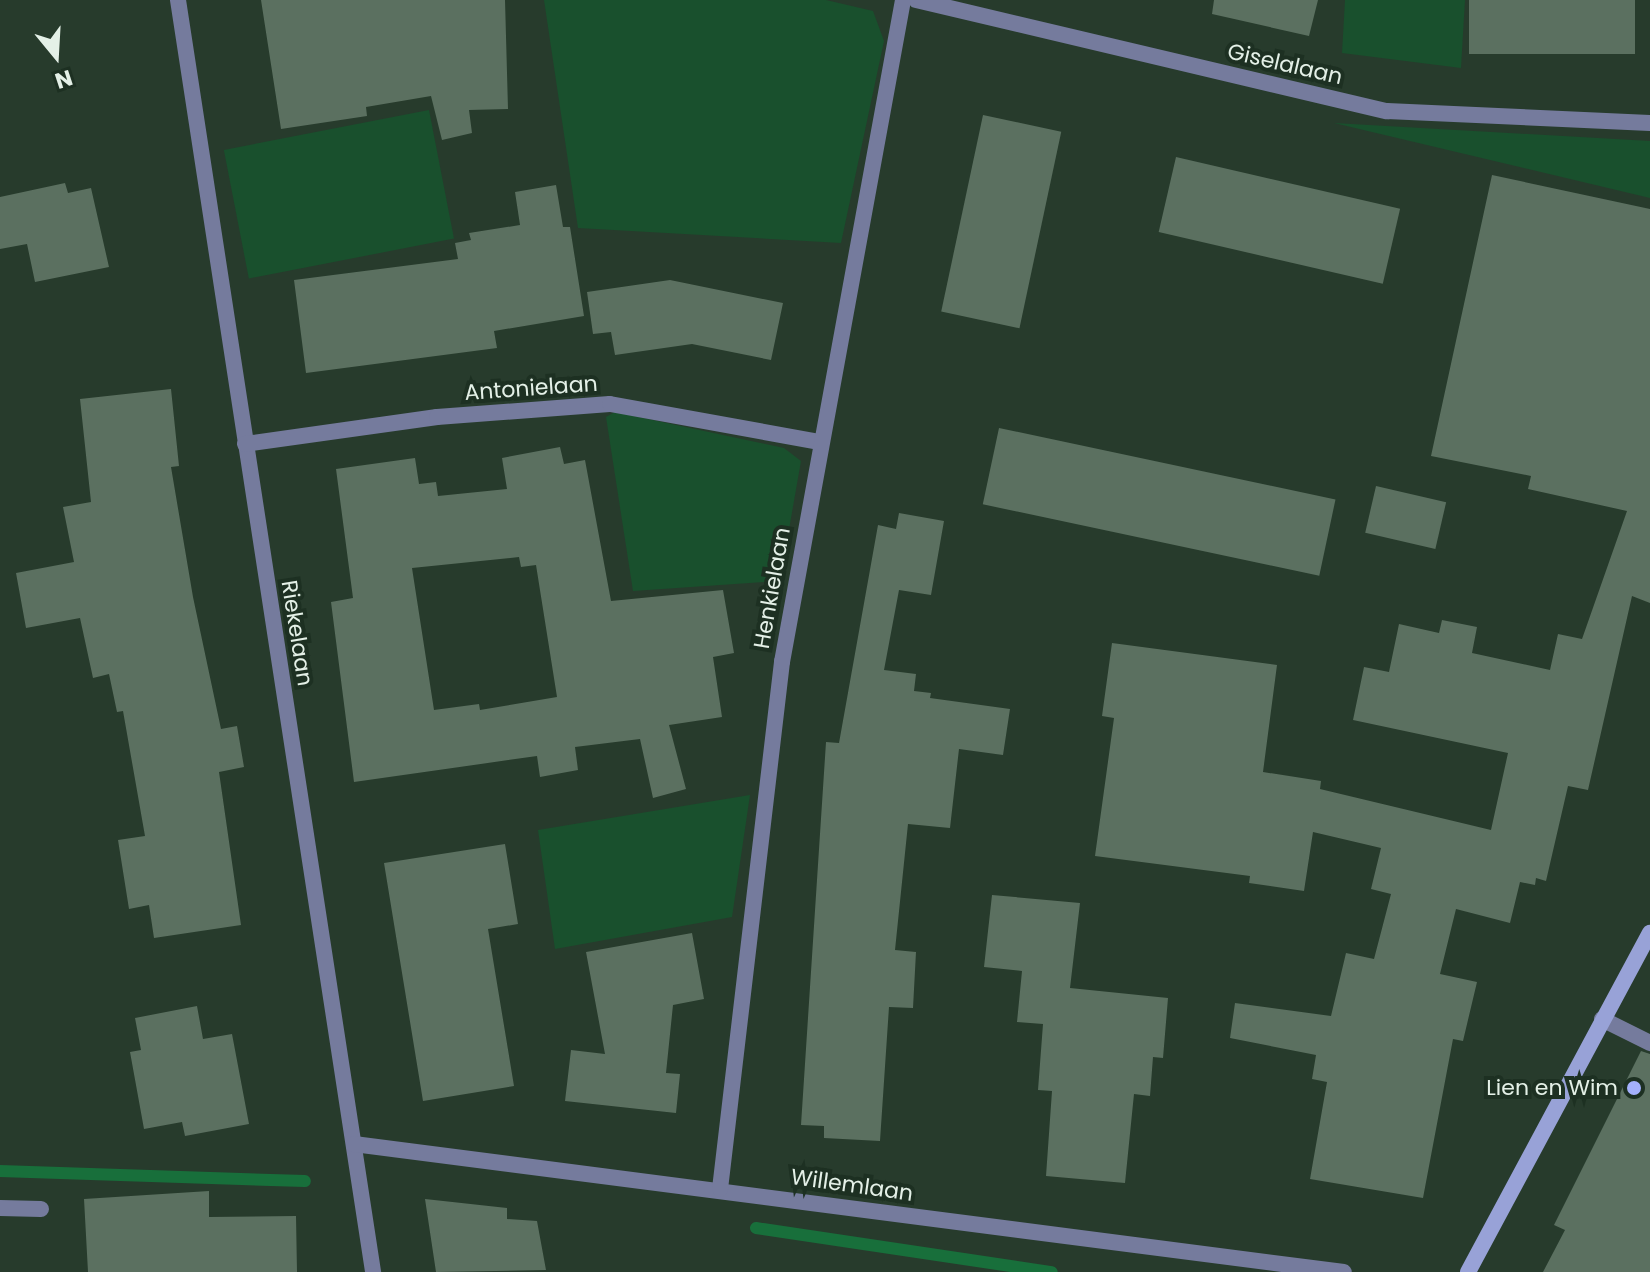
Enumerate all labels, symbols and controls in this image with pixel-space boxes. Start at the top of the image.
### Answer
north arrow [16,16,96,96]
street label: Giselalaan [1225,38,1345,90]
text: N [51,62,76,97]
street label: Antonielaan [464,370,598,406]
street label: Henkielaan [748,525,796,651]
street label: Riekelaan [276,578,318,688]
place label: Lien en Wim [1486,1075,1618,1101]
marker: Lien en Wim [1625,1079,1643,1097]
street label: Willemlaan [789,1163,915,1207]

